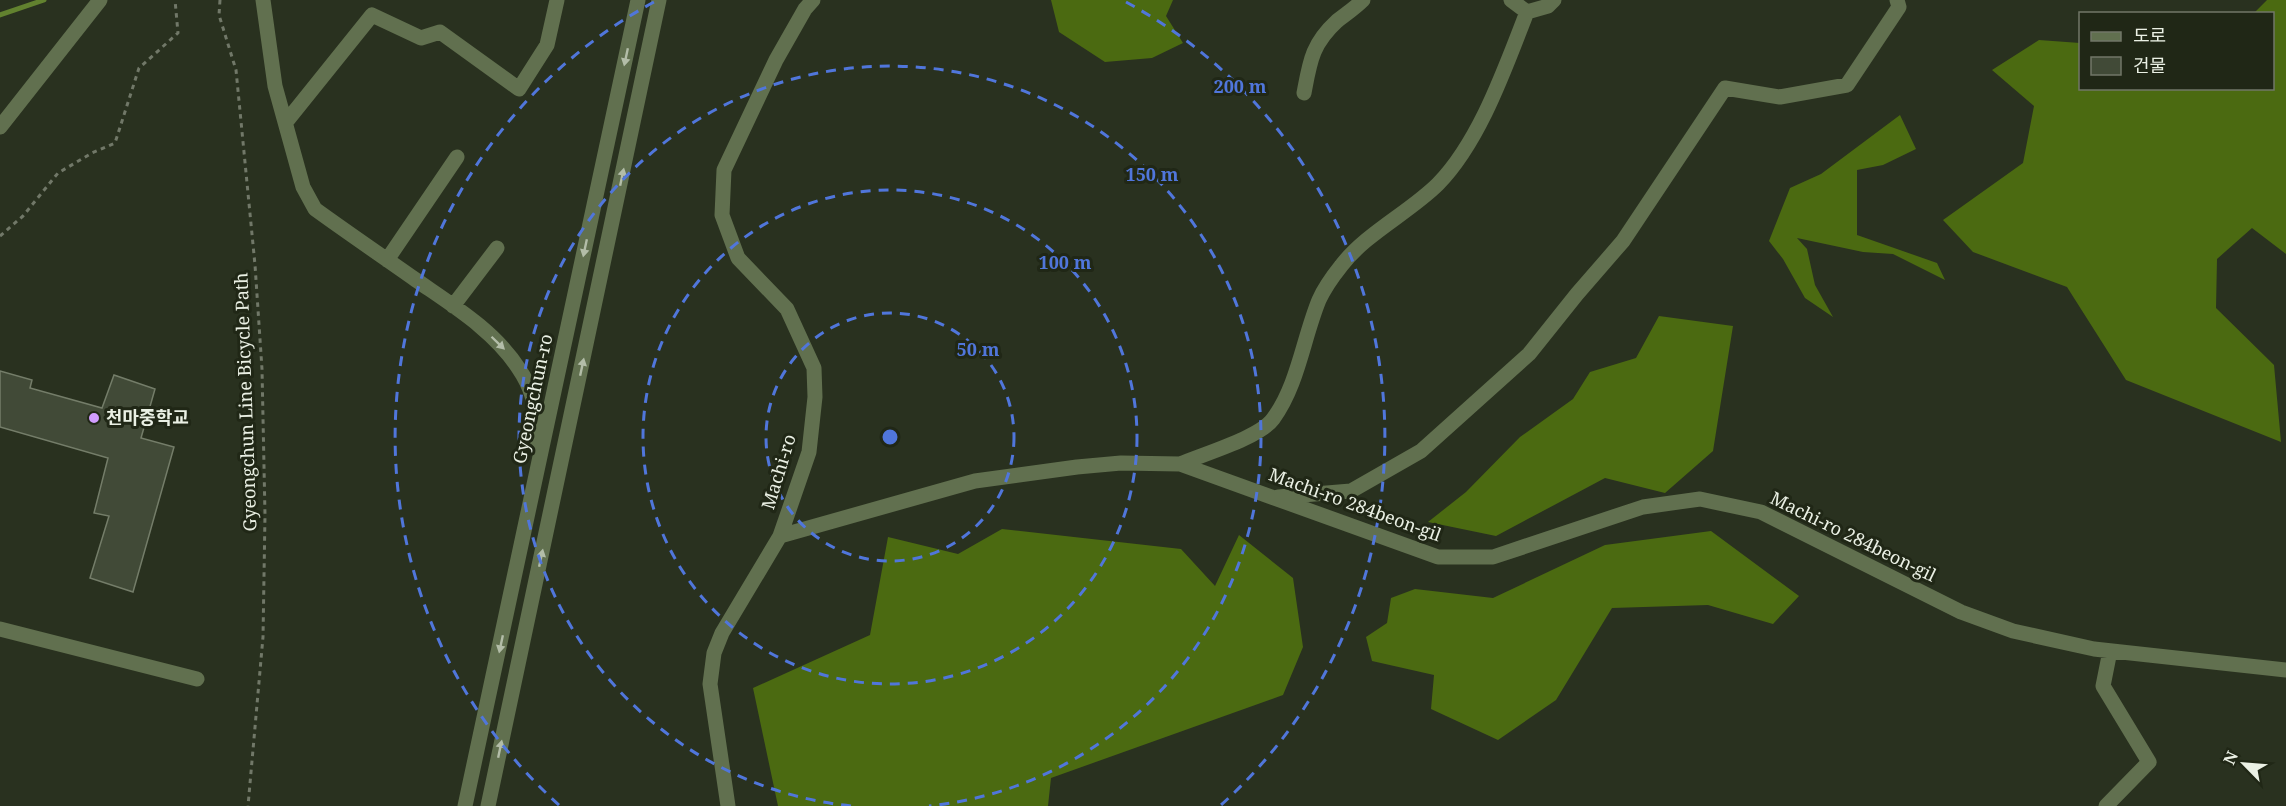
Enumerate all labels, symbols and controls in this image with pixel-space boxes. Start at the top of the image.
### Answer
legend [2079,12,2274,90]
text: 도로 [2133,23,2166,47]
one-way arrow [621,48,630,67]
text: 건물 [2133,53,2166,77]
text: 200 m [1214,74,1267,98]
text: 150 m [1126,162,1179,186]
one-way arrow [618,167,627,186]
one-way arrow [580,239,589,258]
text: 100 m [1039,250,1092,274]
street label: Gyeongchun Line Bicycle Path [228,272,262,532]
street label: Gyeongchun-ro [507,332,557,466]
one-way arrow [490,336,504,350]
text: 50 m [957,337,1000,361]
one-way arrow [577,358,587,377]
place label: 천마중학교 [106,405,189,429]
marker: 천마중학교 [87,411,101,425]
centre of rings [880,427,900,447]
street label: Machi-ro [755,431,801,512]
street label: Machi-ro 284beon-gil [1266,462,1445,547]
street label: Machi-ro 284beon-gil [1767,485,1941,587]
one-way arrow [537,548,546,567]
one-way arrow [495,635,505,653]
north arrow [2214,734,2274,794]
one-way arrow [496,739,505,758]
text: N [2218,747,2243,768]

